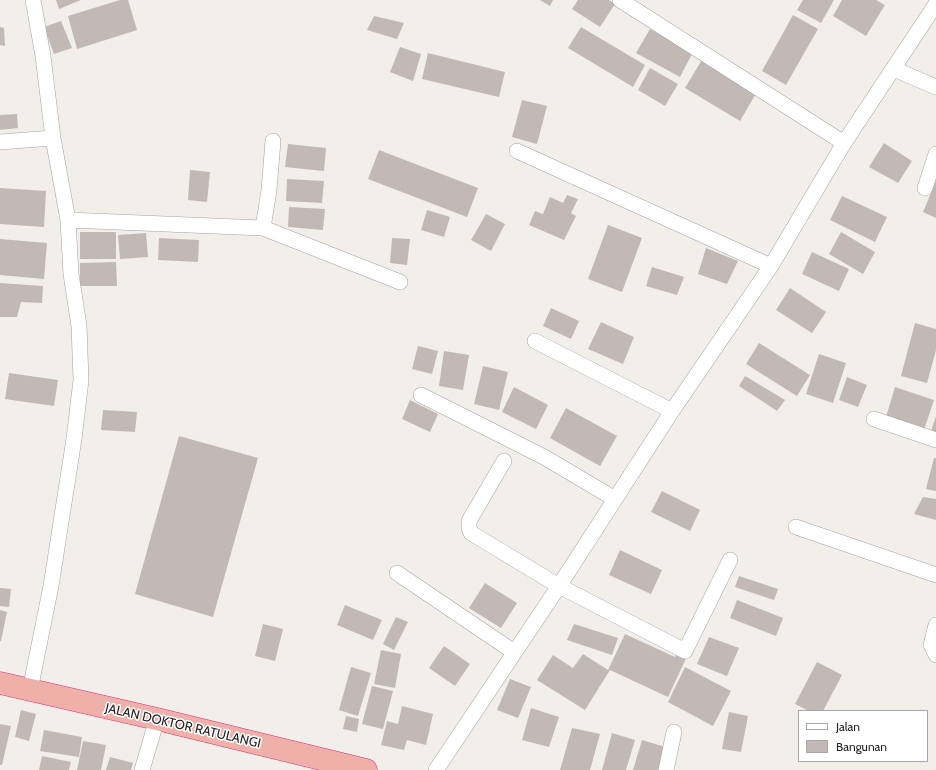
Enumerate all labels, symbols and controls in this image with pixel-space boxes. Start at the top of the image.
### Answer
street label: JALAN DOKTOR RATULANGI [104,700,262,752]
legend [798,710,928,762]
text: Jalan [836,719,860,734]
text: Bangunan [836,739,887,754]

